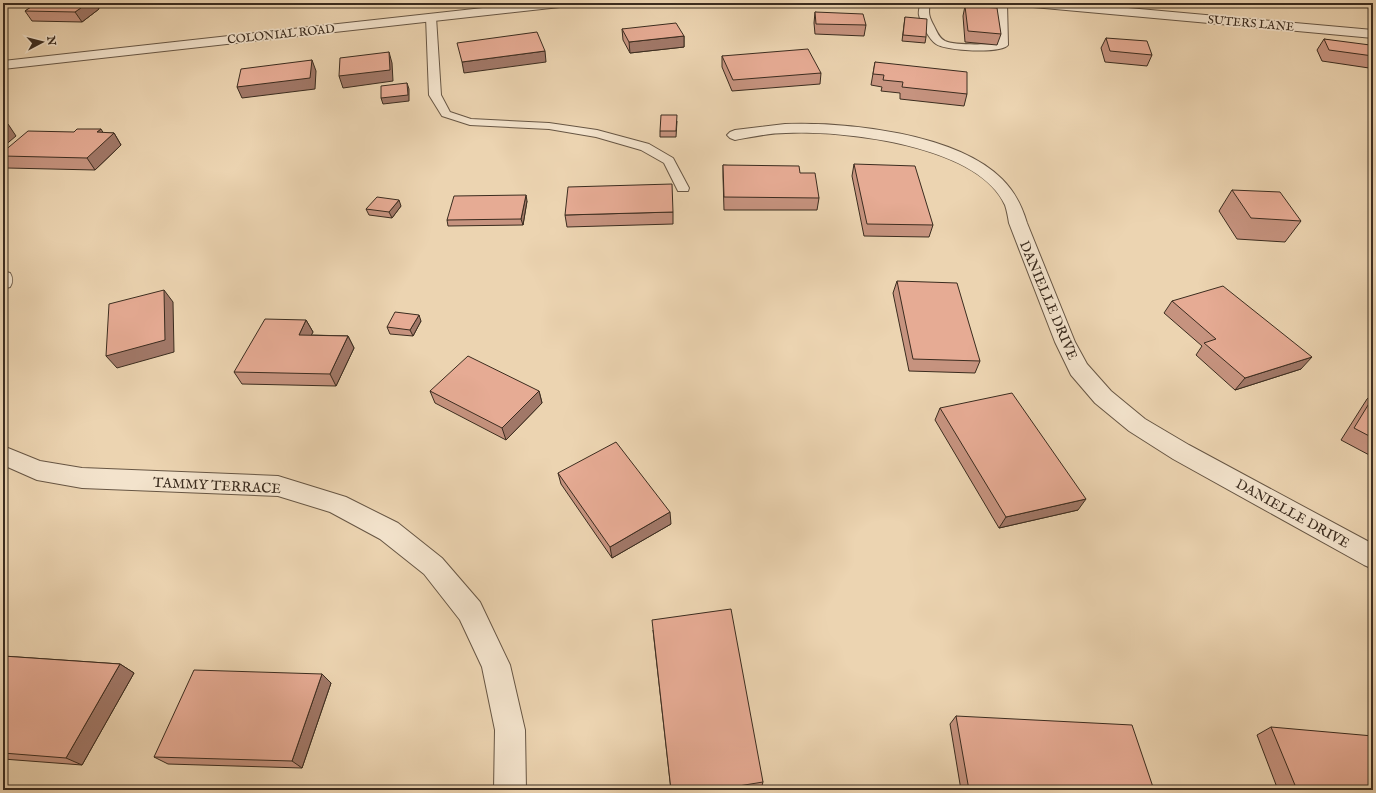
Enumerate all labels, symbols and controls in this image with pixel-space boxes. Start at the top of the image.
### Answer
street label: SUTERS LANE [1207,12,1295,35]
street label: COLONIAL ROAD [227,21,336,48]
north arrow [22,22,62,62]
text: N [43,34,59,47]
street label: DANIELLE DRIVE [1015,238,1081,363]
street label: TAMMY TERRACE [152,474,282,498]
street label: DANIELLE DRIVE [1232,475,1353,553]

